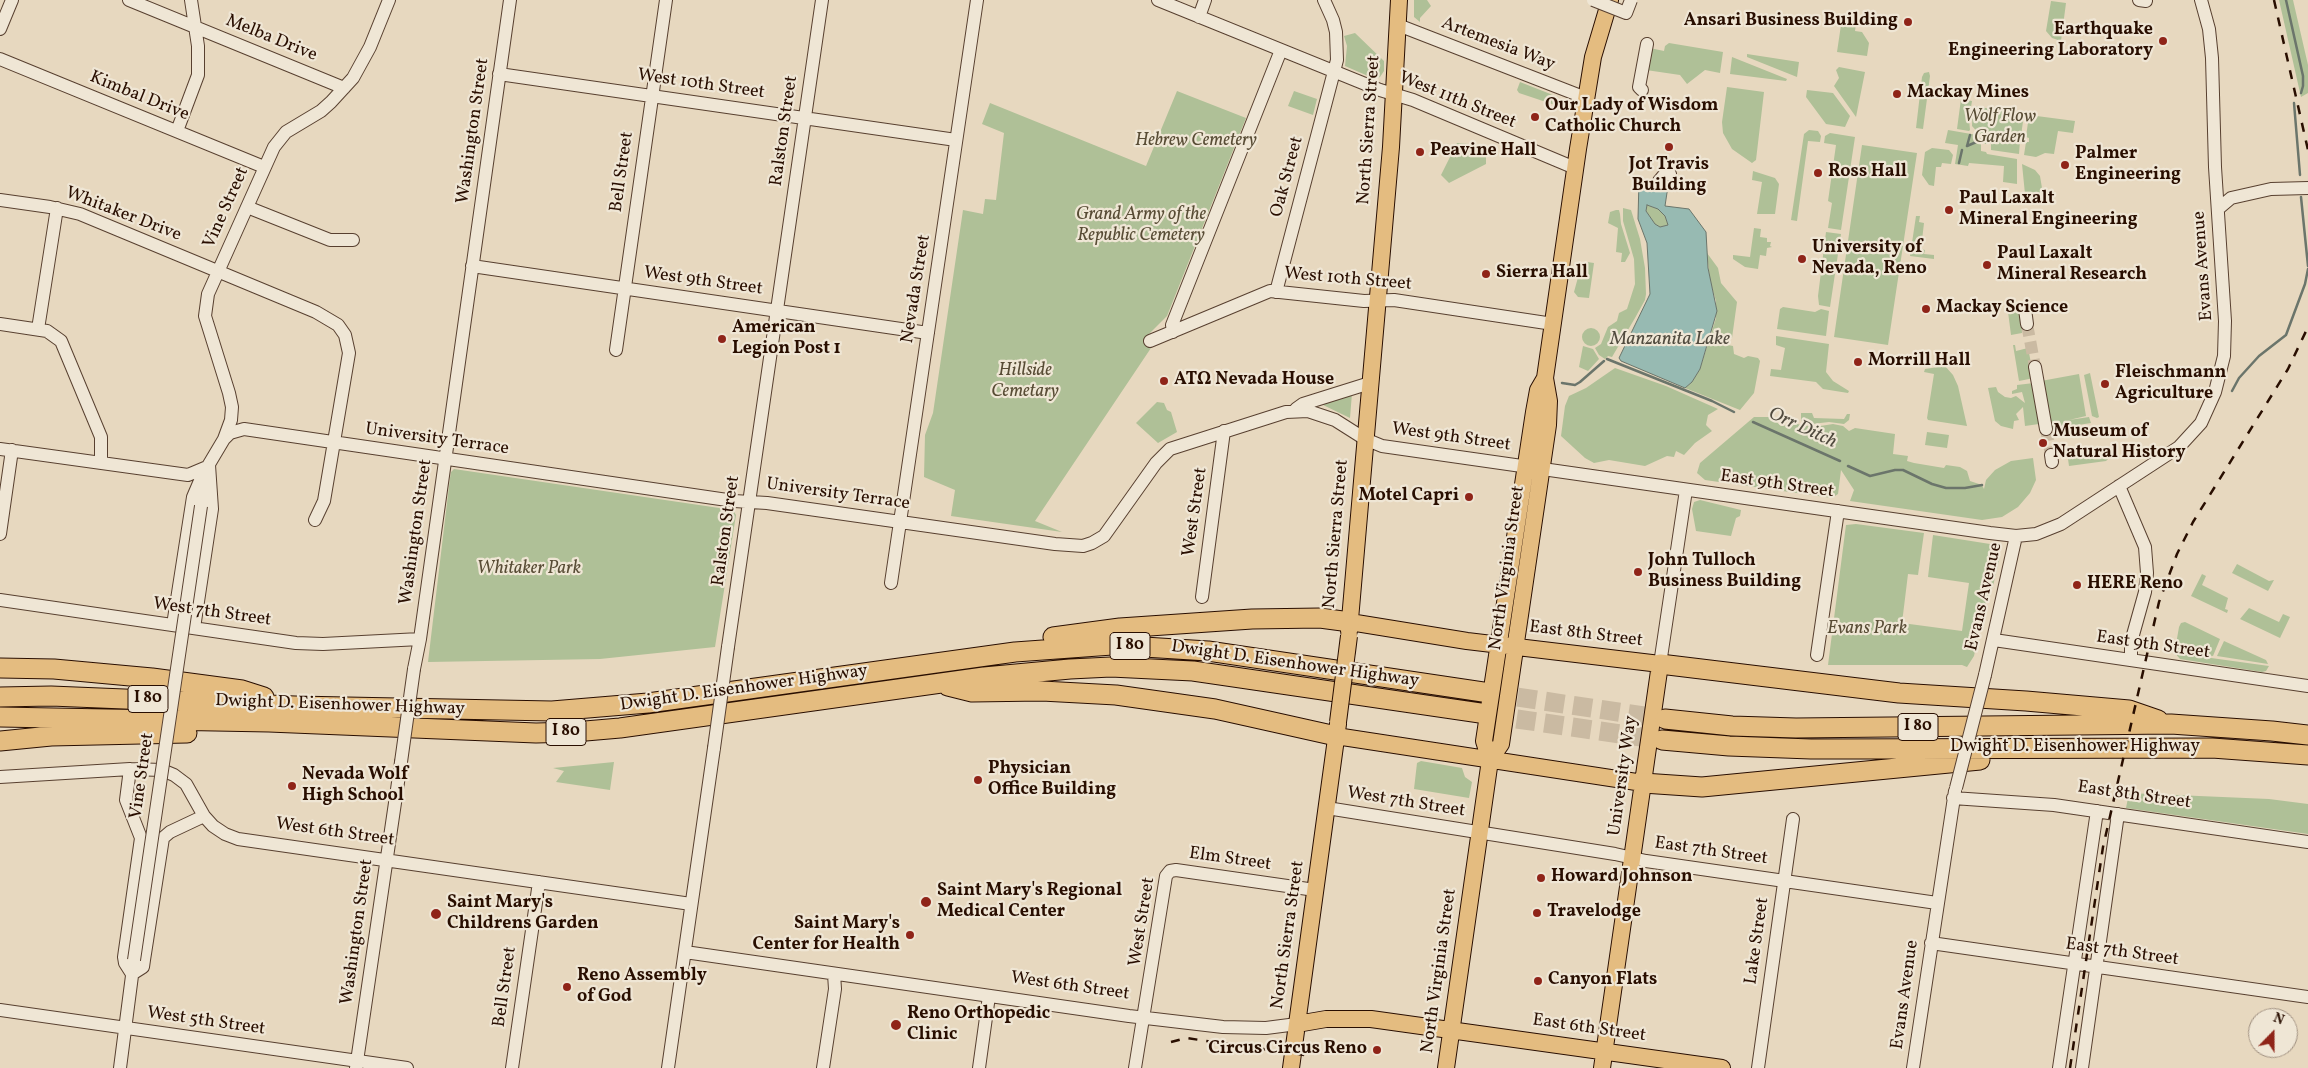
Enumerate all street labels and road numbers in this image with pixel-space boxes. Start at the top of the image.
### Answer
street label: Melba Drive [222,11,320,67]
street label: Artemesia Way [1438,13,1558,77]
street label: North Sierra Street [1354,55,1386,205]
street label: Washington Street [453,57,495,205]
street label: West 10th Street [636,65,766,105]
street label: Kimbal Drive [86,67,192,127]
street label: West 11th Street [1395,68,1519,134]
street label: Ralston Street [767,74,803,188]
street label: Bell Street [607,130,639,214]
street label: Oak Street [1267,134,1309,220]
street label: Vine Street [199,164,255,252]
street label: Whitaker Drive [62,183,184,247]
street label: Evans Avenue [2189,210,2219,322]
street label: Nevada Street [898,233,936,345]
street label: West 9th Street [642,263,764,301]
street label: West 10th Street [1283,264,1413,296]
street label: University Terrace [364,419,510,461]
street label: West 9th Street [1390,419,1512,457]
street label: Washington Street [396,458,438,606]
street label: North Sierra Street [1320,458,1354,610]
street label: West Street [1179,466,1213,558]
street label: East 9th Street [1719,466,1835,504]
street label: Ralston Street [709,474,745,588]
street label: University Terrace [765,474,911,516]
street label: North Virginia Street [1486,484,1530,652]
street label: Evans Avenue [1962,541,2008,653]
street label: West 7th Street [151,594,273,632]
street label: East 8th Street [1528,617,1644,653]
street label: East 9th Street [2095,627,2211,665]
road number: I 80 [1110,632,1150,659]
street label: Dwight D. Eisenhower Highway [1170,637,1420,693]
street label: Dwight D. Eisenhower Highway [619,661,869,717]
road number: I 80 [128,686,168,712]
street label: Dwight D. Eisenhower Highway [215,691,465,721]
street label: University Way [1605,714,1643,838]
road number: I 80 [1898,714,1938,740]
road number: I 80 [546,719,586,746]
street label: Vine Street [126,731,160,821]
street label: Dwight D. Eisenhower Highway [1950,737,2200,759]
street label: East 8th Street [2076,777,2192,815]
street label: West 7th Street [1345,783,1467,823]
street label: West 6th Street [274,814,396,852]
street label: East 7th Street [1653,833,1769,871]
street label: Elm Street [1187,844,1273,876]
street label: Washington Street [337,858,379,1006]
street label: North Sierra Street [1268,859,1310,1011]
street label: West Street [1125,876,1161,968]
street label: North Virginia Street [1418,887,1462,1055]
street label: Lake Street [1741,896,1775,986]
street label: East 7th Street [2064,934,2180,972]
street label: Evans Avenue [1888,939,1924,1051]
street label: Bell Street [490,945,522,1029]
street label: West 6th Street [1009,968,1131,1006]
street label: West 5th Street [145,1003,267,1041]
street label: East 6th Street [1531,1010,1647,1048]

